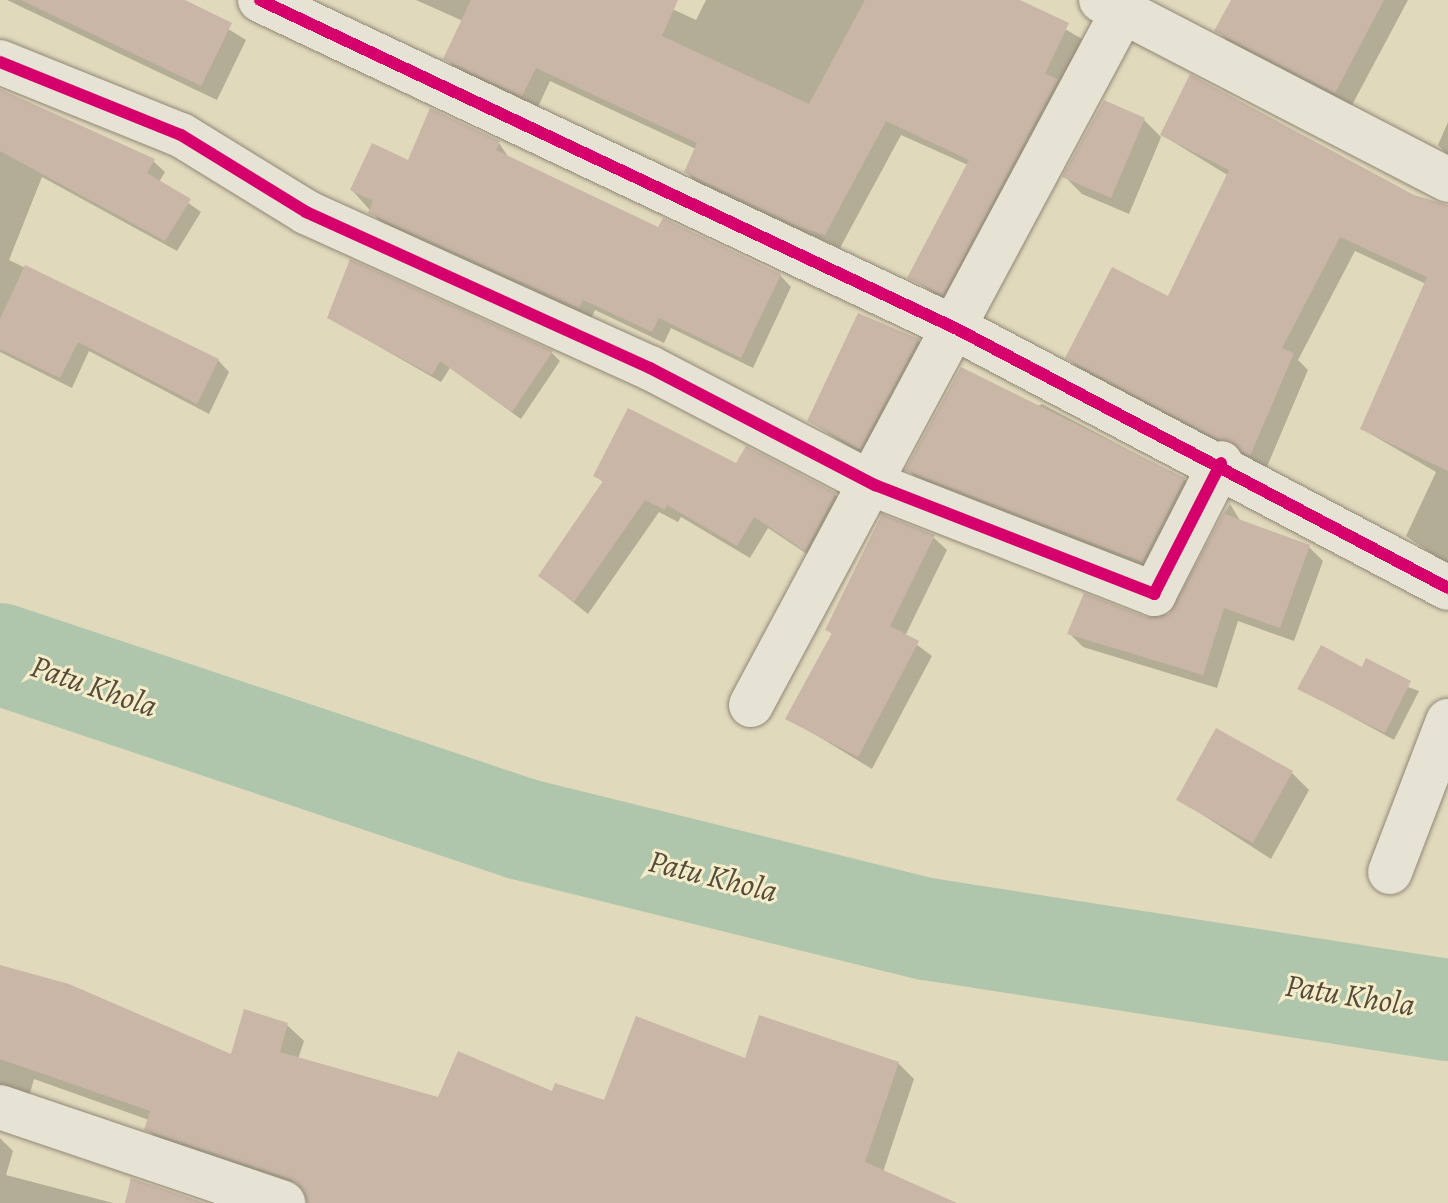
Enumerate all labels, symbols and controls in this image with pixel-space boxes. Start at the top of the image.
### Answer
water label: Patu Khola [26,647,162,725]
water label: Patu Khola [645,842,781,910]
water label: Patu Khola [1282,966,1418,1024]

